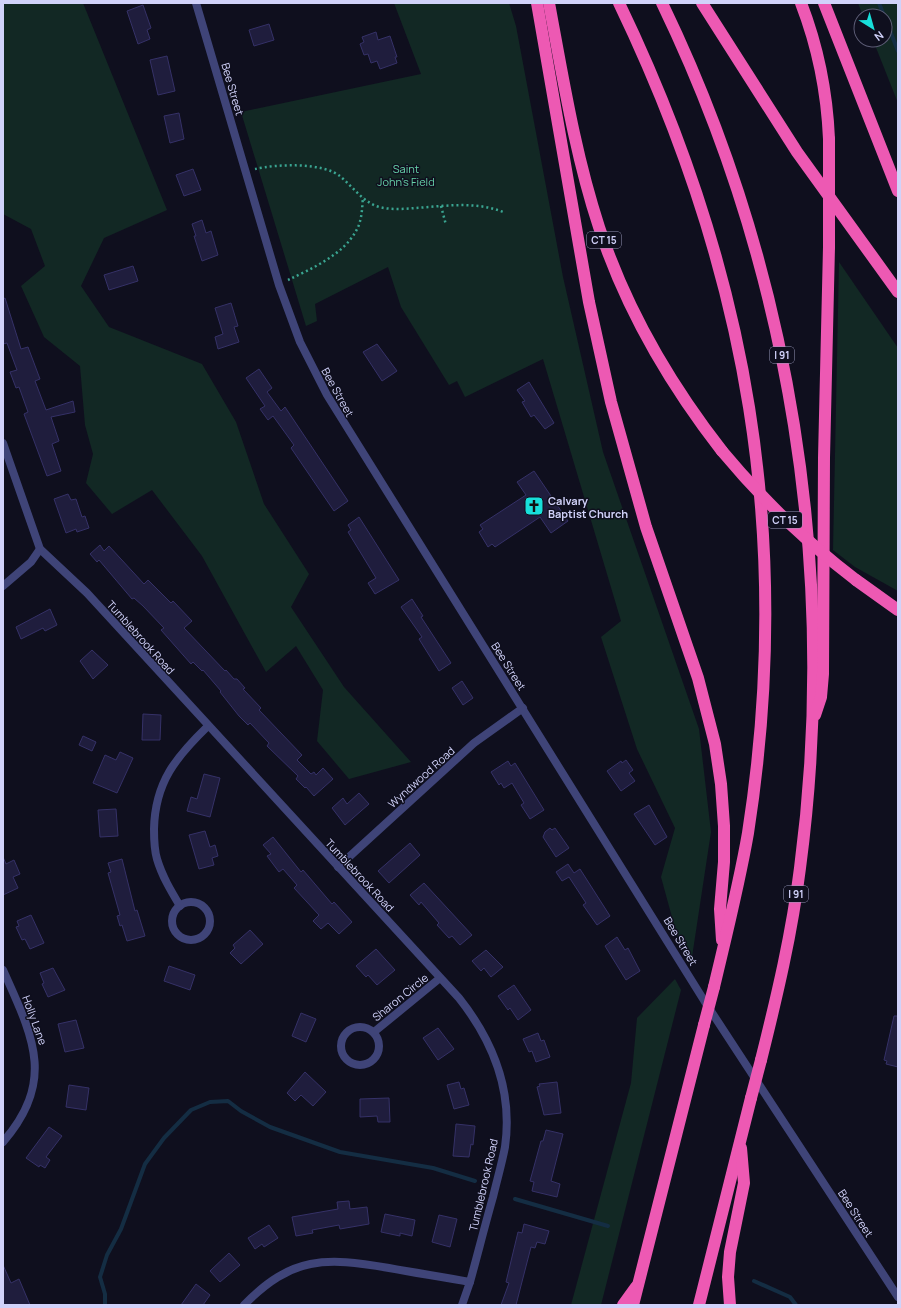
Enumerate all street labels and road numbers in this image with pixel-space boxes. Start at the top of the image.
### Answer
street label: Bee Street [218,61,248,117]
road number: CT 15 [587,232,621,248]
road number: I 91 [770,347,794,363]
street label: Bee Street [318,365,358,419]
road number: CT 15 [768,512,802,528]
street label: Tumblebrook Road [104,597,178,677]
street label: Bee Street [488,639,530,693]
street label: Wyndwood Road [384,743,458,811]
street label: Tumblebrook Road [322,835,398,915]
road number: I 91 [784,886,808,902]
street label: Bee Street [661,914,701,968]
street label: Sharon Circle [369,970,431,1024]
street label: Holly Lane [19,993,51,1047]
street label: Tumblebrook Road [465,1137,501,1233]
street label: Bee Street [835,1186,877,1240]

